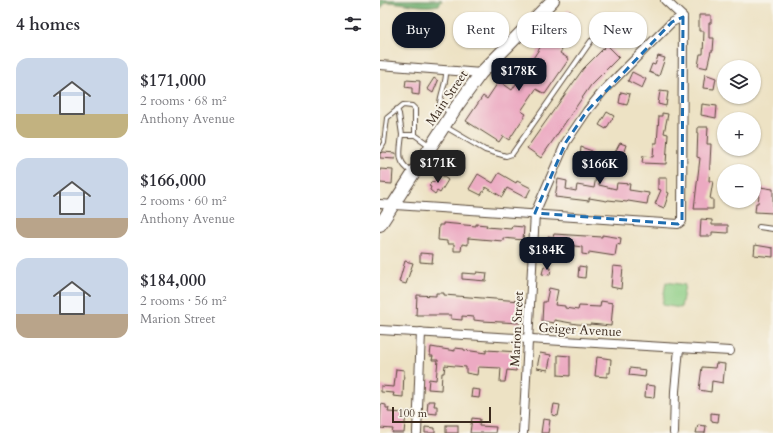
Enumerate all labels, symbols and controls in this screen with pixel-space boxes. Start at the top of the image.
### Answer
chip: Buy [392,12,445,48]
chip: Rent [453,12,509,48]
chip: Filters [517,12,581,48]
chip: New [589,12,647,48]
text: 4 homes [16,13,80,36]
icon: filters [342,13,364,35]
pin: $178K [491,58,547,92]
map controls [717,60,761,208]
button: layers [717,60,761,104]
text: $178K [500,62,538,80]
street label: Main Street [422,67,472,129]
text: $171,000 [140,69,206,92]
icon: home [48,74,96,122]
text: 2 rooms · 68 m² [140,92,227,110]
text: Anthony Avenue [140,110,235,128]
button: + [717,112,761,156]
pin: $171K [410,150,466,184]
pin: $166K [572,151,628,185]
text: $171K [419,154,457,172]
text: $166K [581,155,619,173]
button: − [717,164,761,208]
text: $166,000 [140,169,206,192]
icon: home [48,174,96,222]
text: 2 rooms · 60 m² [140,192,227,210]
text: Anthony Avenue [140,210,235,228]
pin: $184K [519,237,575,271]
text: $184K [528,241,566,259]
text: $184,000 [140,269,206,292]
icon: home [48,274,96,322]
street label: Marion Street [506,291,528,367]
text: 2 rooms · 56 m² [140,292,227,310]
text: Marion Street [140,310,215,328]
street label: Geiger Avenue [538,319,622,341]
scale bar [392,405,491,424]
text: 100 m [398,406,427,421]

